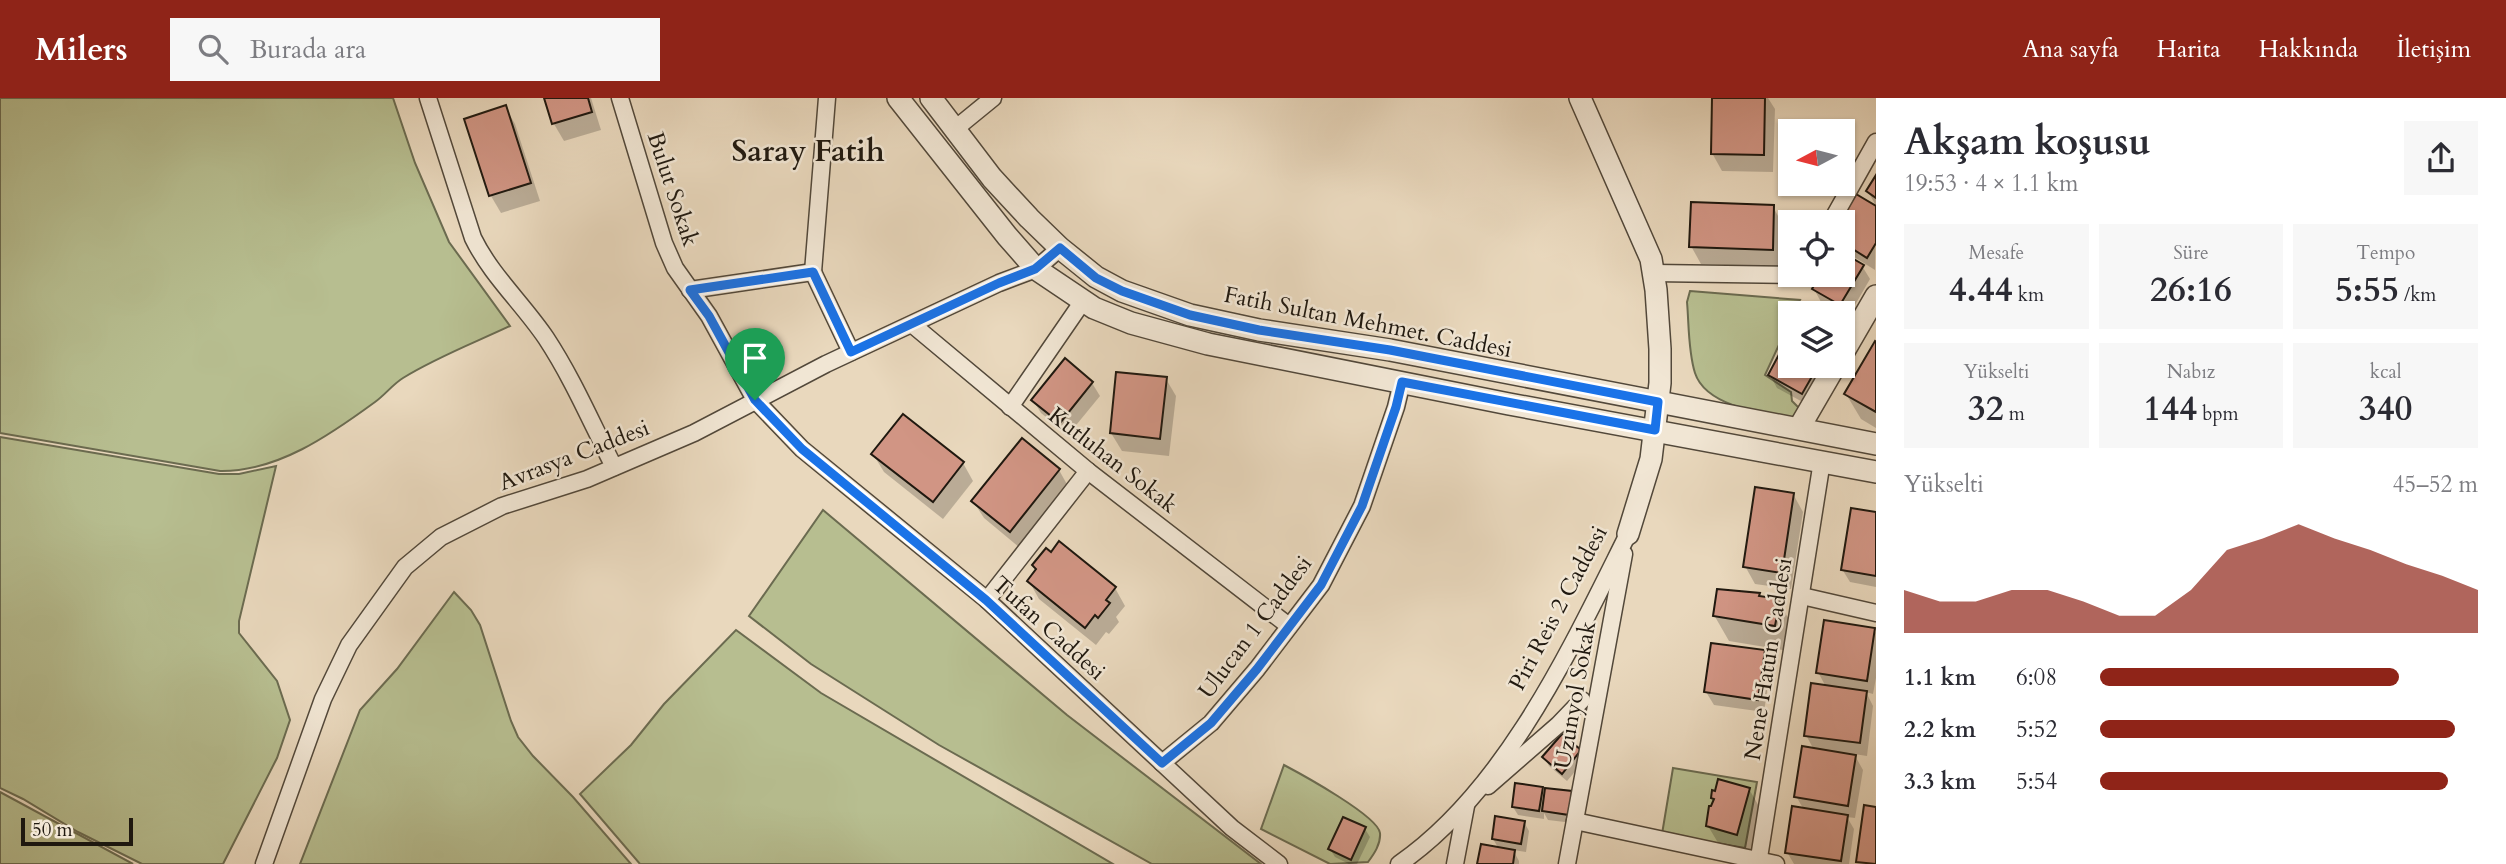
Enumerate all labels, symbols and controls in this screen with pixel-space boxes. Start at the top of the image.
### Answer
search box [170,18,660,81]
text: Milers [35,27,128,72]
icon: search [194,30,232,68]
text: Burada ara [250,32,366,67]
text: Ana sayfa [2023,33,2119,66]
text: Harita [2157,33,2221,66]
text: Hakkında [2259,33,2358,66]
text: İletişim [2396,33,2471,66]
text: Akşam koşusu [1904,116,2151,168]
north arrow [1778,119,1855,196]
map controls [1778,119,1855,378]
button: share [2404,121,2478,195]
street label: Bulut Sokak [640,128,706,251]
district label: Saray Fatih [731,131,885,172]
text: 19:53 · 4 × 1.1 km [1904,168,2078,199]
button: locate [1778,210,1855,287]
text: Mesafe [1969,240,2024,266]
text: Süre [2173,240,2209,266]
text: Tempo [2356,240,2415,266]
text: 4.44 [1949,266,2013,314]
text: 26:16 [2150,266,2232,314]
text: 5:55 [2335,266,2399,314]
street label: Fatih Sultan Mehmet. Caddesi [1221,279,1515,365]
text: km [2013,282,2044,308]
text: /km [2399,282,2436,308]
button: layers [1778,301,1855,378]
pin [725,328,785,400]
icon: arrive [736,339,774,377]
text: Yükselti [1963,359,2029,385]
text: Nabız [2167,359,2215,385]
text: kcal [2370,359,2402,385]
text: 32 [1968,385,2004,433]
text: 144 [2143,385,2197,433]
text: 340 [2359,385,2413,433]
street label: Kutluhan Sokak [1042,400,1184,521]
text: m [2004,401,2025,427]
text: bpm [2197,401,2239,427]
street label: Avrasya Caddesi [494,412,654,498]
text: Yükselti [1904,469,1984,500]
text: 45–52 m [2393,469,2478,500]
street label: Piri Reis 2 Caddesi [1501,520,1615,696]
street label: Ulucan 1 Caddesi [1191,549,1319,705]
street label: Nene Hatun Caddesi [1737,555,1799,763]
street label: Tufan Caddesi [986,569,1112,687]
street label: Uzunyol Sokak [1547,618,1603,771]
text: 1.1 km [1904,662,1976,693]
text: 6:08 [2016,662,2057,693]
text: 2.2 km [1904,714,1976,745]
text: 5:52 [2016,714,2057,745]
text: 3.3 km [1904,766,1976,797]
text: 5:54 [2016,766,2057,797]
scale bar [21,815,133,847]
text: 50 m [32,817,73,843]

